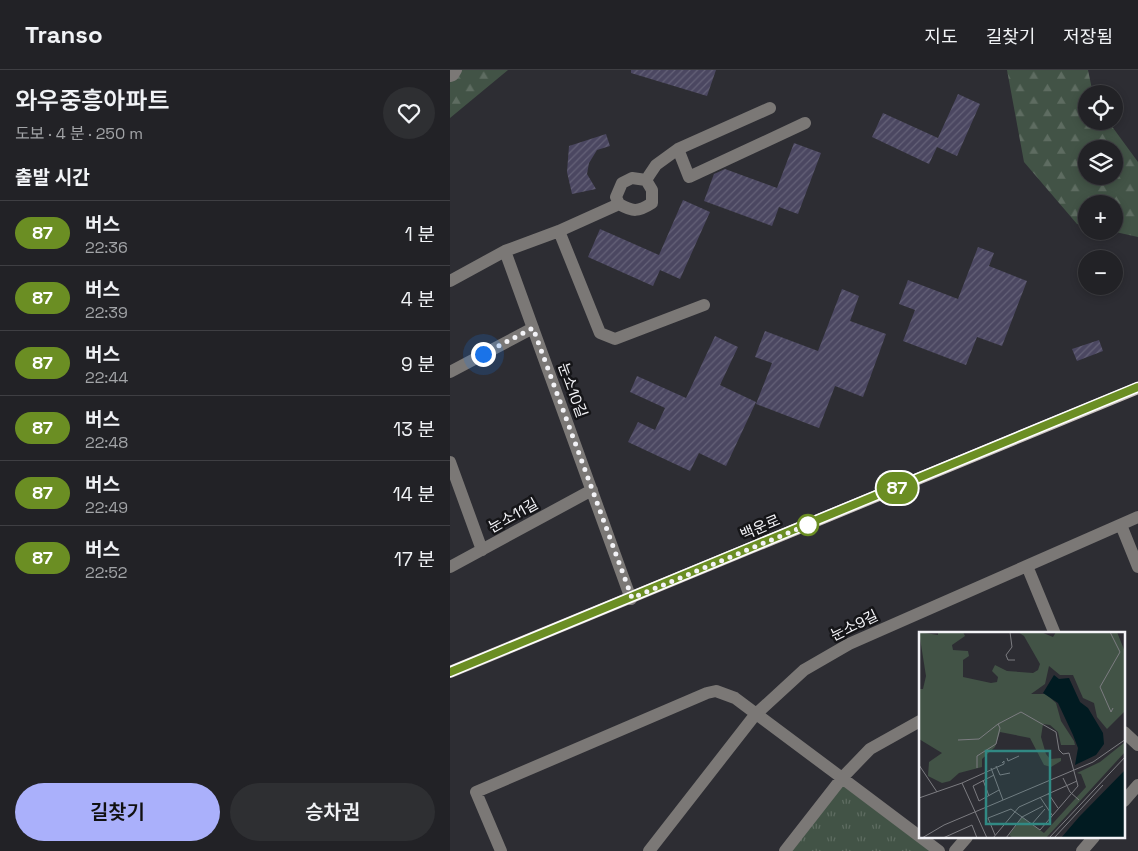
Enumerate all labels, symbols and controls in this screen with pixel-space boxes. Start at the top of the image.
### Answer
text: Transo [25,19,103,50]
text: 지도 [925,25,958,48]
text: 길찾기 [986,25,1035,48]
text: 저장됨 [1063,25,1113,48]
text: 와우중흥아파트 [15,85,170,116]
map controls [1078,85,1123,295]
button: locate [1078,85,1123,130]
button: heart [383,87,435,139]
text: 도보 · 4 분 · 250 m [15,123,143,144]
button: layers [1078,140,1123,185]
text: 출발 시간 [15,165,90,190]
button: + [1078,195,1123,240]
text: 버스 [85,212,120,237]
text: 87 [32,221,53,244]
text: 1 분 [405,222,435,247]
text: 22:36 [85,237,128,258]
button: − [1078,250,1123,295]
text: 버스 [85,277,120,302]
text: 87 [32,286,53,309]
text: 4 분 [401,287,435,312]
text: 22:39 [85,302,128,323]
text: 버스 [85,342,120,367]
your location [471,342,496,367]
text: 87 [32,351,53,374]
text: 9 분 [401,352,435,377]
street label: 눈소10길 [554,360,592,420]
text: 22:44 [85,367,128,388]
text: 버스 [85,407,120,432]
text: 87 [32,416,53,439]
text: 13 분 [393,417,435,442]
text: 22:48 [85,432,128,453]
text: 버스 [85,472,120,497]
line badge: 87 [874,472,920,504]
text: 87 [887,476,907,499]
text: 87 [32,481,53,504]
text: 14 분 [393,482,435,507]
street label: 눈소11길 [485,494,541,536]
text: 22:49 [85,497,128,518]
street label: 백운로 [737,510,783,544]
unlabelled marker [797,514,819,536]
text: 버스 [85,537,120,562]
text: 87 [32,546,53,569]
text: 17 분 [394,547,435,572]
text: 22:52 [85,562,127,583]
street label: 눈소9길 [827,605,881,645]
inset map [919,632,1126,838]
button: 길찾기 [15,783,220,841]
button: 승차권 [230,783,435,841]

